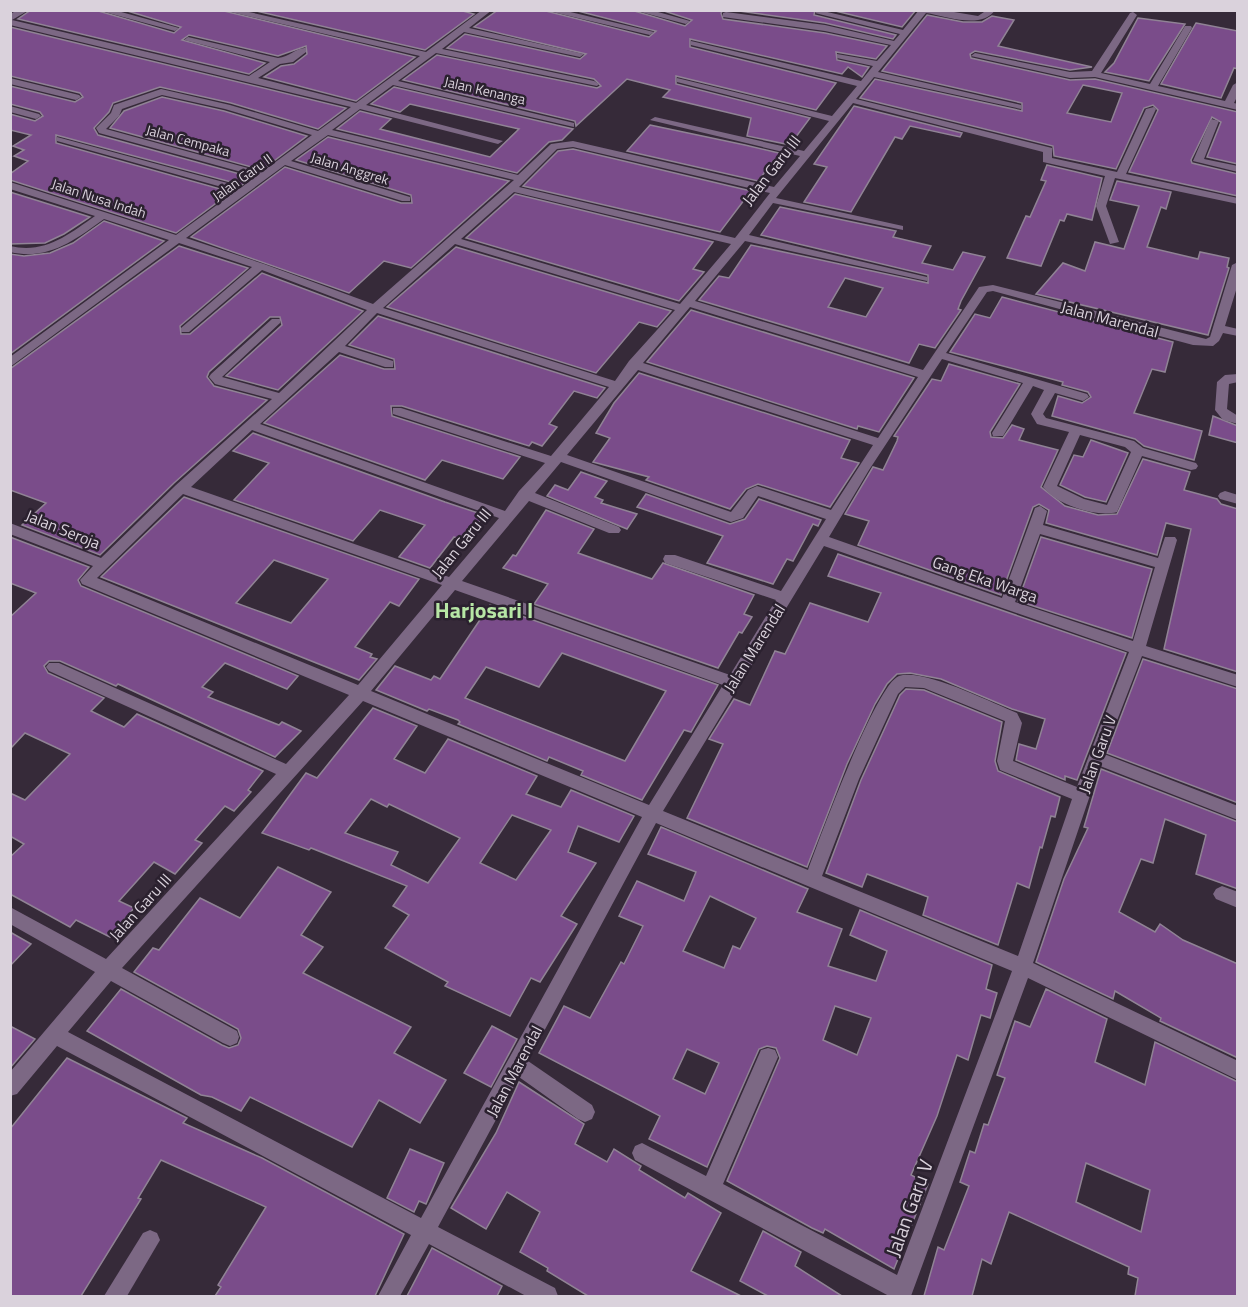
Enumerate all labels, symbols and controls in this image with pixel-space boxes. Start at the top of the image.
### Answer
street label: Jalan Kenanga [442,70,528,110]
street label: Jalan Cempaka [144,119,232,161]
street label: Jalan Garu III [736,130,806,210]
street label: Jalan Anggrek [308,146,392,190]
street label: Jalan Garu II [208,148,276,206]
street label: Jalan Nusa Indah [49,173,149,223]
street label: Jalan Marendal [1059,294,1161,344]
street label: Jalan Seroja [22,503,104,555]
street label: Jalan Garu III [425,503,497,583]
street label: Gang Eka Warga [929,550,1041,608]
district label: Harjosari I [435,593,533,627]
street label: Jalan Marendal [717,599,791,697]
street label: Jalan Garu V [1072,712,1122,796]
street label: Jalan Garu III [103,868,177,946]
street label: Jalan Marendal [480,1021,548,1121]
street label: Jalan Garu V [877,1155,941,1261]

